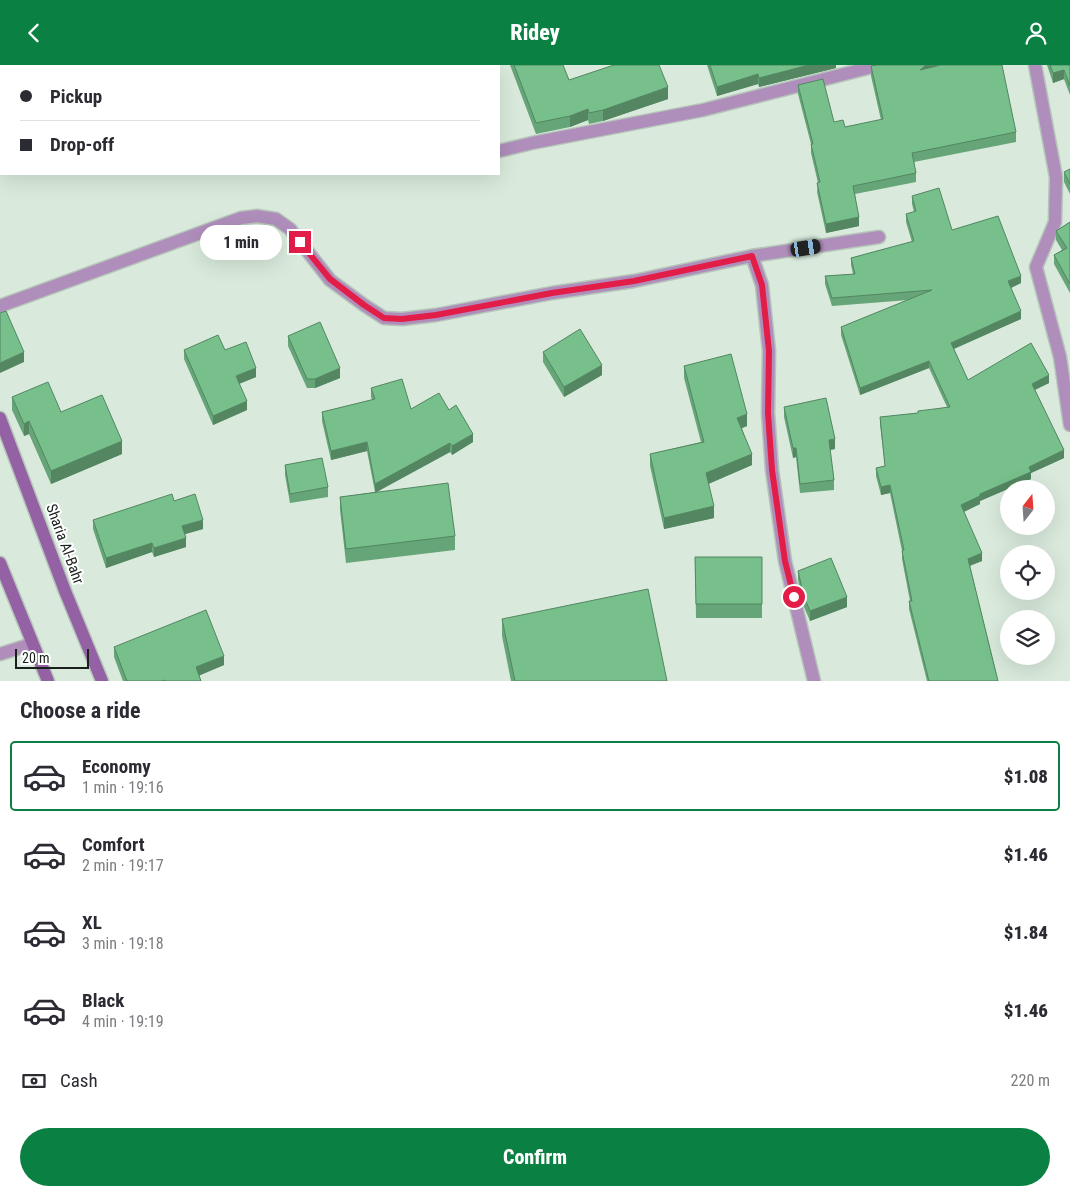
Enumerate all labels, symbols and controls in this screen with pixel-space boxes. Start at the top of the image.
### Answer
icon: back [20,19,48,47]
icon: person [1022,19,1050,47]
text: Ridey [510,20,560,45]
text: Pickup [50,85,102,108]
text: Drop-off [50,133,114,156]
callout: 1 min [200,225,282,259]
route end [289,231,311,253]
text: 1 min [223,233,259,252]
car [790,238,821,258]
north arrow [1000,480,1055,535]
map controls [1000,480,1055,665]
street label: Sharia Al-Bahr [42,502,88,587]
button: locate [1000,545,1055,600]
route start [783,586,805,608]
button: layers [1000,610,1055,665]
scale bar [15,646,89,669]
text: 20 m [22,650,50,666]
text: Choose a ride [20,698,141,723]
icon: car [22,754,67,799]
text: Economy [82,755,151,778]
text: $1.08 [1004,765,1048,788]
text: 1 min · 19:16 [82,778,164,797]
icon: car [22,832,67,877]
text: Comfort [82,833,145,856]
text: $1.46 [1004,843,1048,866]
text: 2 min · 19:17 [82,856,164,875]
icon: car [22,910,67,955]
text: XL [82,911,102,934]
text: $1.84 [1004,921,1048,944]
text: 3 min · 19:18 [82,934,164,953]
icon: car [22,988,67,1033]
text: Black [82,989,124,1012]
text: $1.46 [1004,999,1048,1022]
text: 4 min · 19:19 [82,1012,164,1031]
icon: cash [20,1067,48,1095]
text: Cash [60,1069,98,1092]
text: 220 m [1011,1071,1050,1090]
button: Confirm [20,1128,1050,1186]

